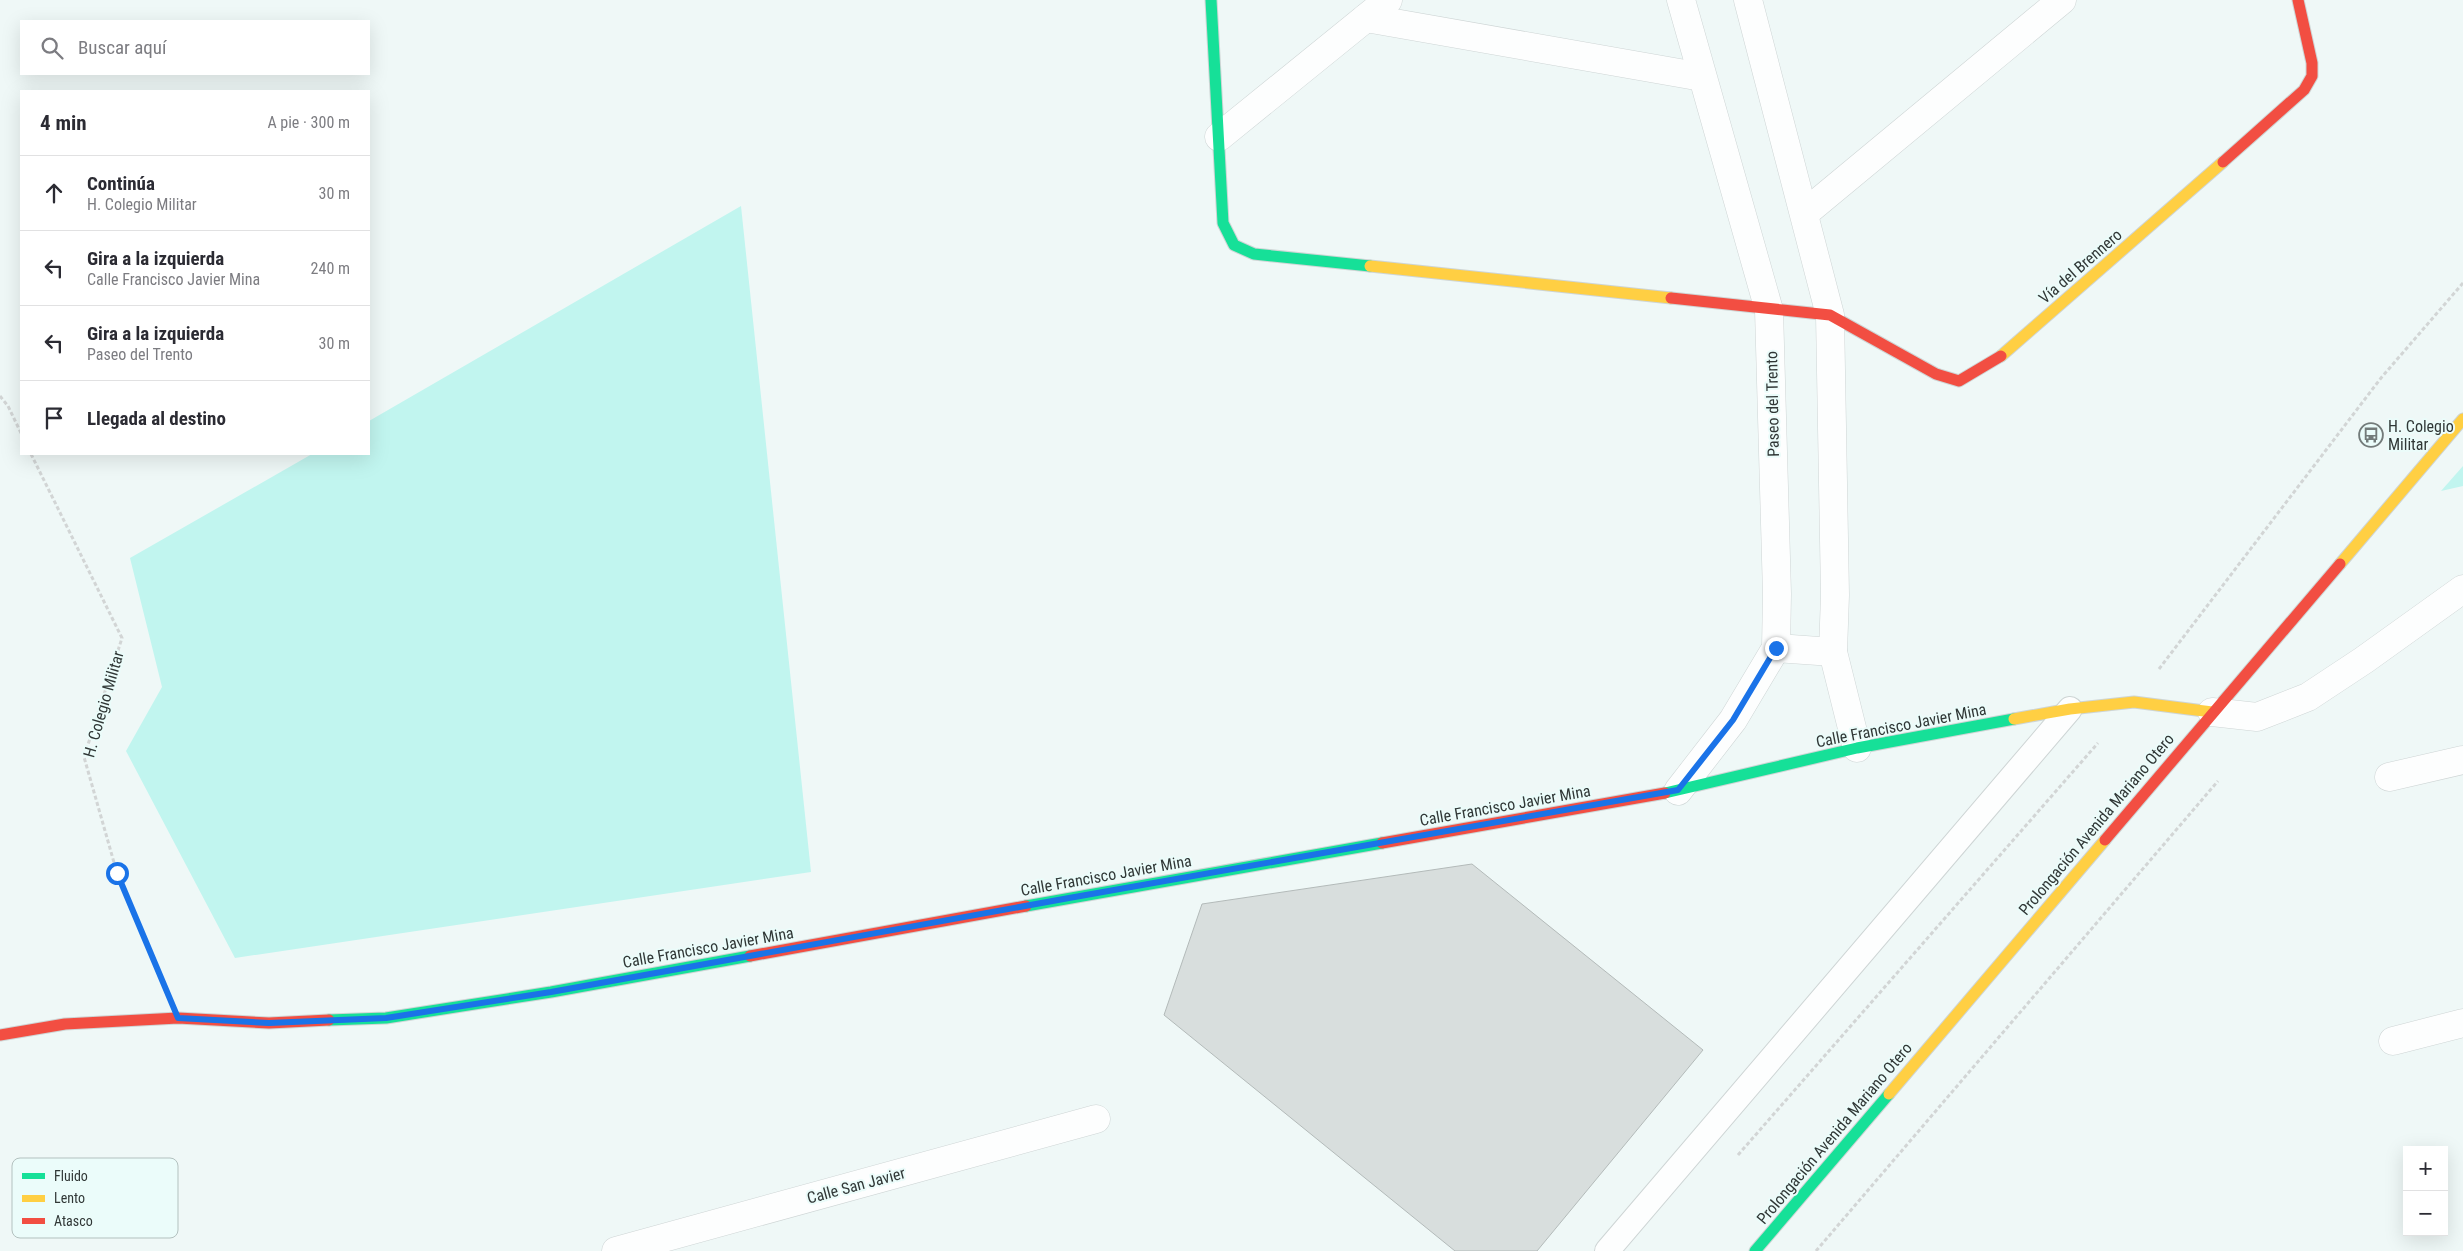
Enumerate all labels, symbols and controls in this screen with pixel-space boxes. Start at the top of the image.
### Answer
search box [20,20,370,75]
icon: search [38,34,66,62]
text: Buscar aquí [78,36,167,59]
text: 4 min [40,111,87,135]
text: A pie · 300 m [267,113,350,132]
text: Continúa [87,172,155,195]
icon: ahead [40,179,68,207]
text: 30 m [318,184,350,203]
text: H. Colegio Militar [87,195,197,214]
street label: Vía del Brennero [2035,225,2126,308]
text: Gira a la izquierda [87,247,224,270]
icon: left [40,254,68,282]
text: 240 m [311,259,350,278]
text: Calle Francisco Javier Mina [87,270,260,289]
text: Gira a la izquierda [87,322,224,345]
icon: left [40,329,68,357]
text: 30 m [318,334,350,353]
text: Paseo del Trento [87,345,193,364]
street label: Paseo del Trento [1762,351,1783,457]
icon: arrive [40,404,68,432]
text: Llegada al destino [87,407,226,430]
place label: H. Colegio Militar [2388,417,2454,454]
bus stop icon: H. Colegio Militar [2358,422,2384,448]
route end [1765,637,1788,660]
street label: H. Colegio Militar [79,649,128,759]
street label: Calle Francisco Javier Mina [1814,700,1988,751]
street label: Prolongación Avenida Mariano Otero [2015,730,2178,919]
street label: Calle Francisco Javier Mina [1418,781,1592,830]
street label: Calle Francisco Javier Mina [1019,851,1193,900]
route start [106,862,129,885]
street label: Calle Francisco Javier Mina [621,923,795,972]
street label: Prolongación Avenida Mariano Otero [1753,1039,1916,1228]
map controls [2403,1146,2448,1236]
button: + [2403,1146,2448,1191]
legend [12,1158,178,1238]
street label: Calle San Javier [805,1163,907,1208]
text: Fluido [54,1168,88,1184]
text: Lento [54,1190,85,1206]
button: − [2403,1191,2448,1236]
text: Atasco [54,1213,93,1229]

